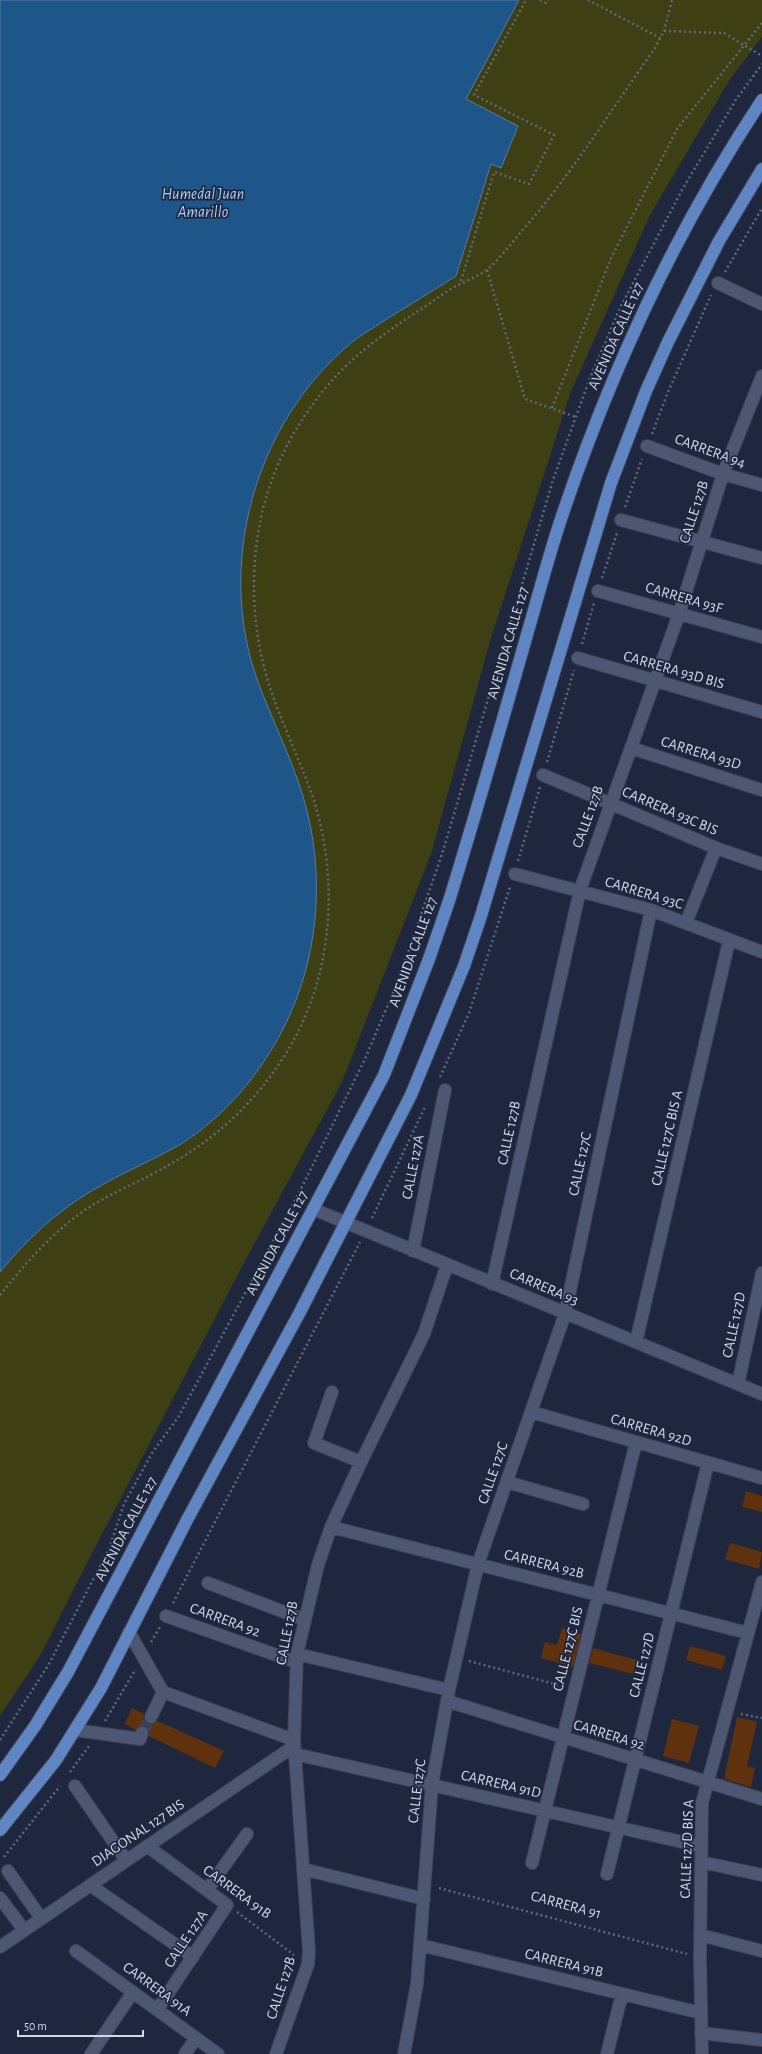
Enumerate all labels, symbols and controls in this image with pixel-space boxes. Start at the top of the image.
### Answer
water label: Humedal Juan Amarillo [162,186,244,220]
street label: AVENIDA CALLE 127 [586,280,646,392]
street label: CARRERA 94 [673,431,747,471]
street label: CALLE 127B [677,479,711,545]
street label: CARRERA 93F [644,580,725,616]
street label: AVENIDA CALLE 127 [485,585,531,701]
street label: CARRERA 93D BIS [622,648,726,692]
street label: CARRERA 93D [659,734,743,772]
street label: CALLE 127B [570,784,606,850]
street label: CARRERA 93C BIS [620,784,720,838]
street label: CARRERA 93C [603,874,685,912]
street label: AVENIDA CALLE 127 [386,895,440,1009]
street label: CALLE 127C BIS A [649,1089,685,1187]
street label: CALLE 127B [495,1100,523,1166]
street label: CALLE 127C [566,1131,594,1197]
street label: CALLE 127A [399,1133,427,1201]
street label: AVENIDA CALLE 127 [243,1188,311,1298]
street label: CARRERA 93 [507,1266,581,1308]
street label: CALLE 127D [720,1291,748,1359]
street label: CARRERA 92D [609,1411,693,1449]
street label: CALLE 127C [475,1440,511,1506]
street label: AVENIDA CALLE 127 [92,1474,160,1584]
street label: CARRERA 92B [503,1547,585,1581]
street label: CARRERA 92 [188,1600,262,1640]
street label: CALLE 127B [273,1600,301,1666]
street label: CALLE 127C BIS [550,1605,586,1693]
street label: CALLE 127D [627,1631,657,1699]
street label: CARRERA 92 [572,1717,647,1753]
street label: CALLE 127C [406,1758,428,1824]
street label: CARRERA 91D [459,1767,543,1801]
street label: DIAGONAL 127 BIS [89,1797,187,1869]
street label: CALLE 127D BIS A [678,1799,696,1899]
street label: CARRERA 91B [200,1862,274,1922]
street label: CARRERA 91 [529,1888,603,1922]
street label: CALLE 127A [161,1907,211,1970]
street label: CARRERA 91B [523,1946,605,1980]
street label: CALLE 127B [264,1955,298,2021]
street label: CARRERA 91A [120,1959,194,2019]
scale bar [18,2012,143,2038]
text: 50 m [24,2020,47,2032]

